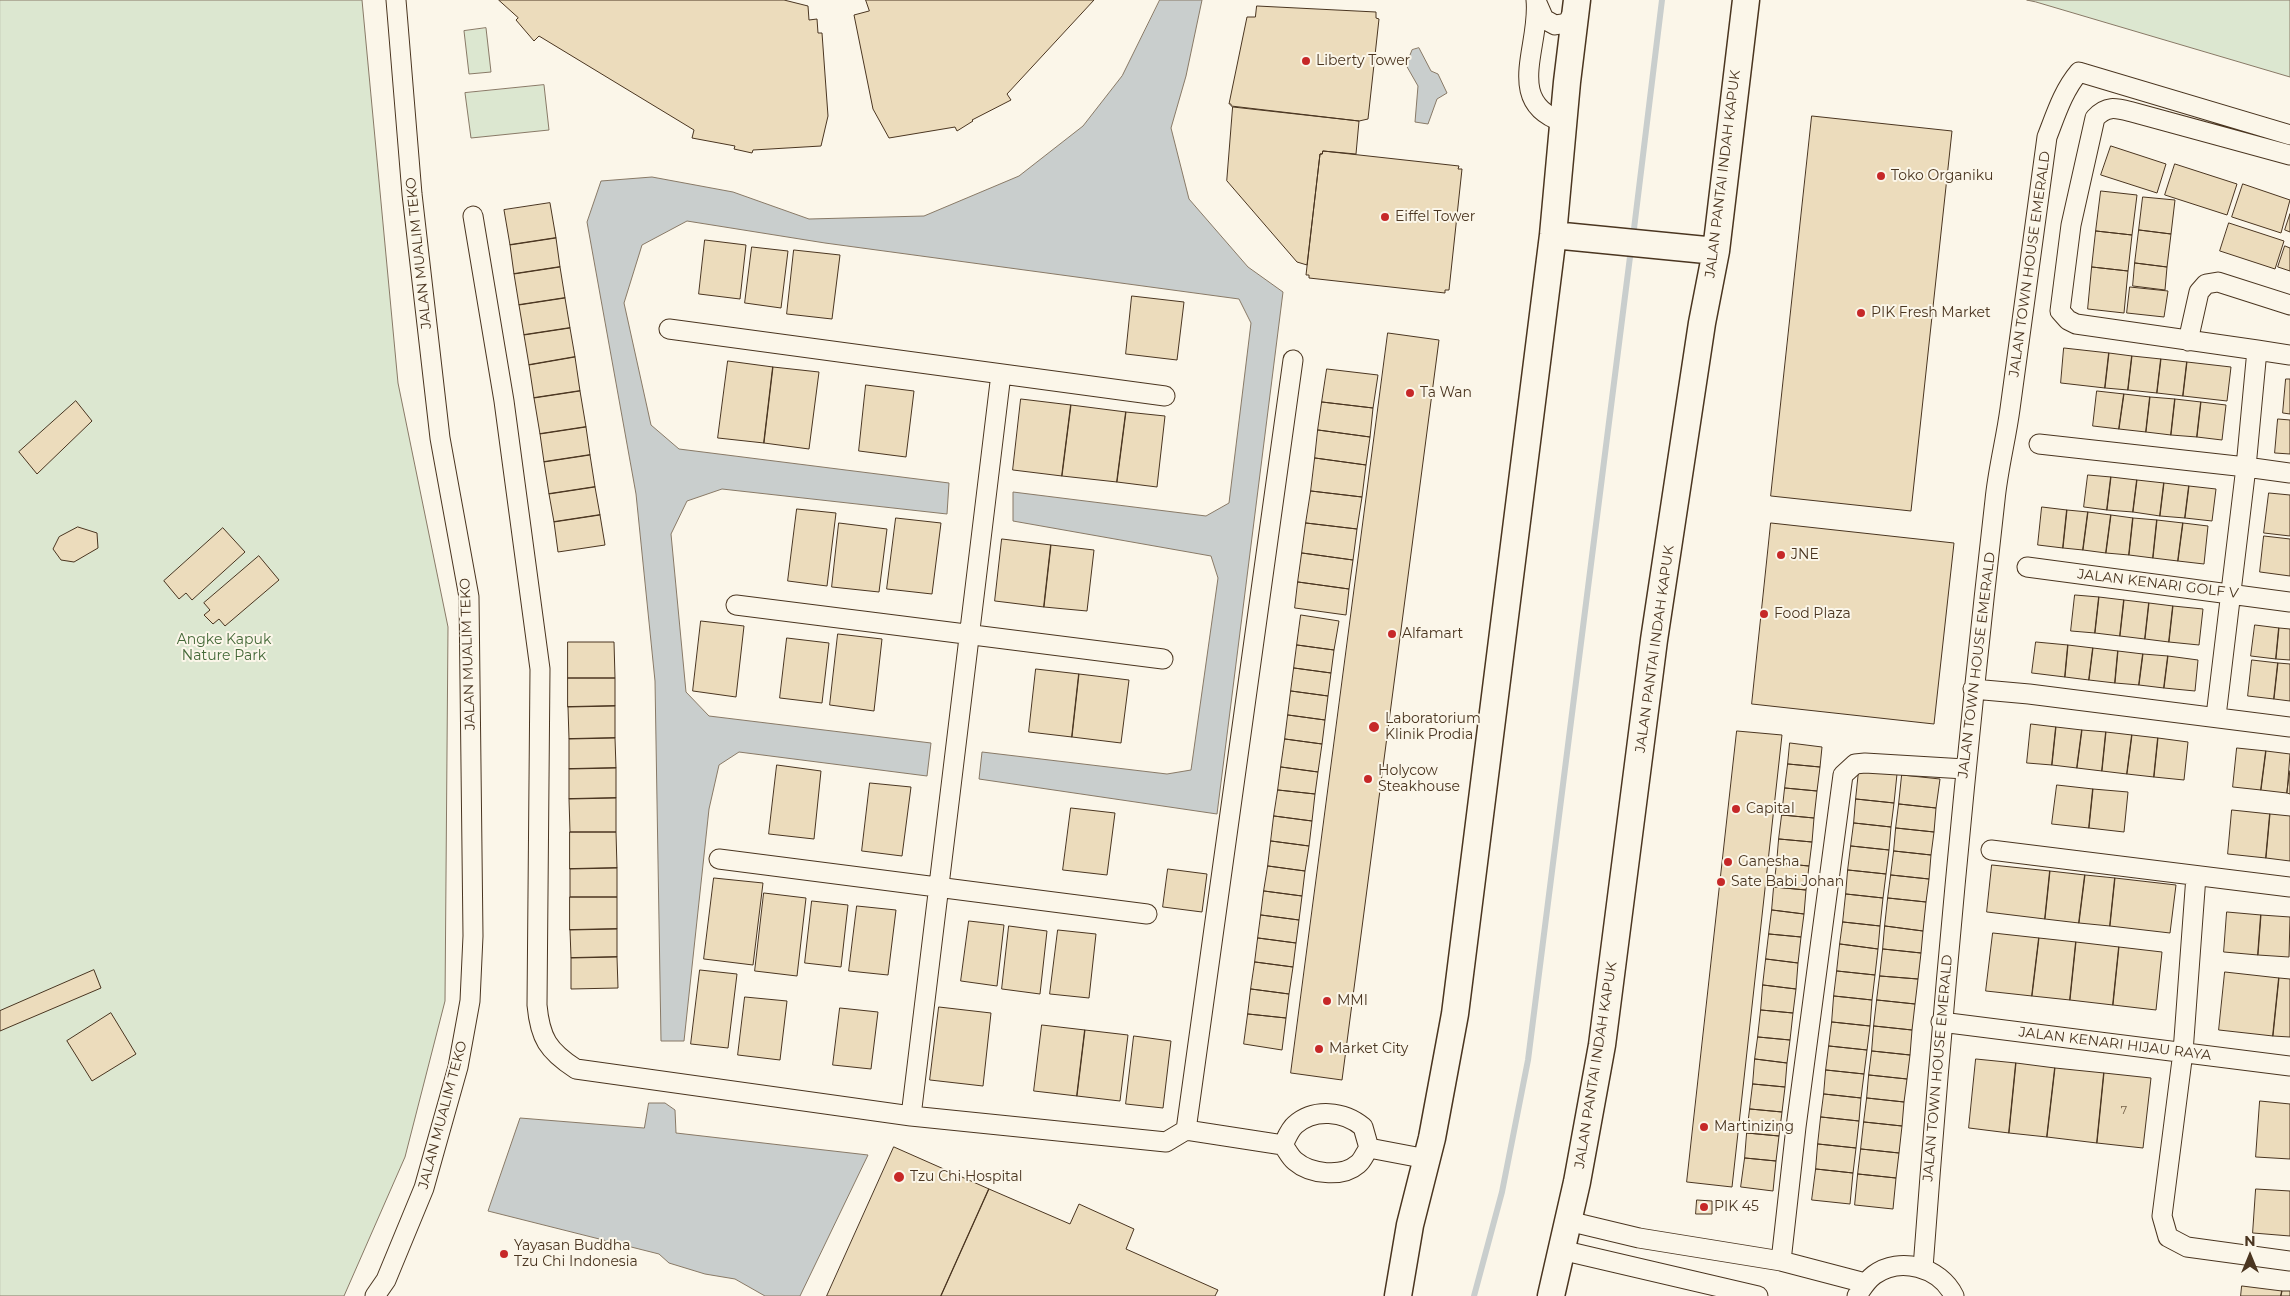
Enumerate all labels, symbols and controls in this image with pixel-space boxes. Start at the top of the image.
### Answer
place label: Liberty Tower [1316,53,1410,69]
marker: Liberty Tower [1300,55,1312,67]
street label: JALAN PANTAI INDAH KAPUK [1702,69,1744,279]
street label: JALAN TOWN HOUSE EMERALD [2006,150,2054,378]
place label: Toko Organiku [1891,168,1993,184]
marker: Toko Organiku [1875,170,1887,182]
street label: JALAN MUALIM TEKO [403,176,435,330]
place label: Eiffel Tower [1395,209,1475,225]
marker: Eiffel Tower [1379,211,1391,223]
place label: PIK Fresh Market [1871,305,1991,321]
marker: PIK Fresh Market [1855,307,1867,319]
place label: Ta Wan [1420,385,1472,401]
marker: Ta Wan [1404,387,1416,399]
street label: JALAN PANTAI INDAH KAPUK [1632,544,1678,754]
place label: JNE [1791,547,1819,563]
marker: JNE [1775,549,1787,561]
street label: JALAN TOWN HOUSE EMERALD [1955,551,1999,779]
street label: JALAN KENARI GOLF V [2077,566,2239,602]
street label: JALAN MUALIM TEKO [457,577,479,731]
place label: Food Plaza [1774,606,1851,622]
marker: Food Plaza [1758,608,1770,620]
place label: Alfamart [1402,626,1463,642]
marker: Alfamart [1386,628,1398,640]
park label: Angke Kapuk Nature Park [177,632,271,664]
place label: Laboratorium Klinik Prodia [1385,711,1481,744]
marker: Laboratorium Klinik Prodia [1367,720,1381,734]
place label: Holycow Steakhouse [1378,763,1460,796]
marker: Holycow Steakhouse [1362,773,1374,785]
place label: Capital [1746,801,1795,817]
marker: Capital [1730,803,1742,815]
place label: Ganesha [1738,854,1800,870]
marker: Ganesha [1722,856,1734,868]
place label: Sate Babi Johan [1731,874,1844,890]
marker: Sate Babi Johan [1715,876,1727,888]
street label: JALAN TOWN HOUSE EMERALD [1920,954,1956,1182]
street label: JALAN PANTAI INDAH KAPUK [1571,960,1621,1170]
place label: MMI [1337,993,1368,1009]
marker: MMI [1321,995,1333,1007]
street label: JALAN KENARI HIJAU RAYA [2018,1024,2212,1064]
street label: JALAN MUALIM TEKO [415,1039,471,1191]
place label: Market City [1329,1041,1408,1057]
marker: Market City [1313,1043,1325,1055]
house number: 7 [2121,1104,2127,1118]
place label: Martinizing [1714,1119,1794,1135]
marker: Martinizing [1698,1121,1710,1133]
place label: Tzu Chi Hospital [910,1169,1023,1185]
marker: Tzu Chi Hospital [892,1170,906,1184]
place label: PIK 45 [1714,1199,1759,1215]
marker: PIK 45 [1698,1201,1710,1213]
north arrow [2225,1231,2275,1281]
text: N [2244,1232,2256,1250]
place label: Yayasan Buddha Tzu Chi Indonesia [514,1238,638,1270]
marker: Yayasan Buddha Tzu Chi Indonesia [498,1248,510,1260]

